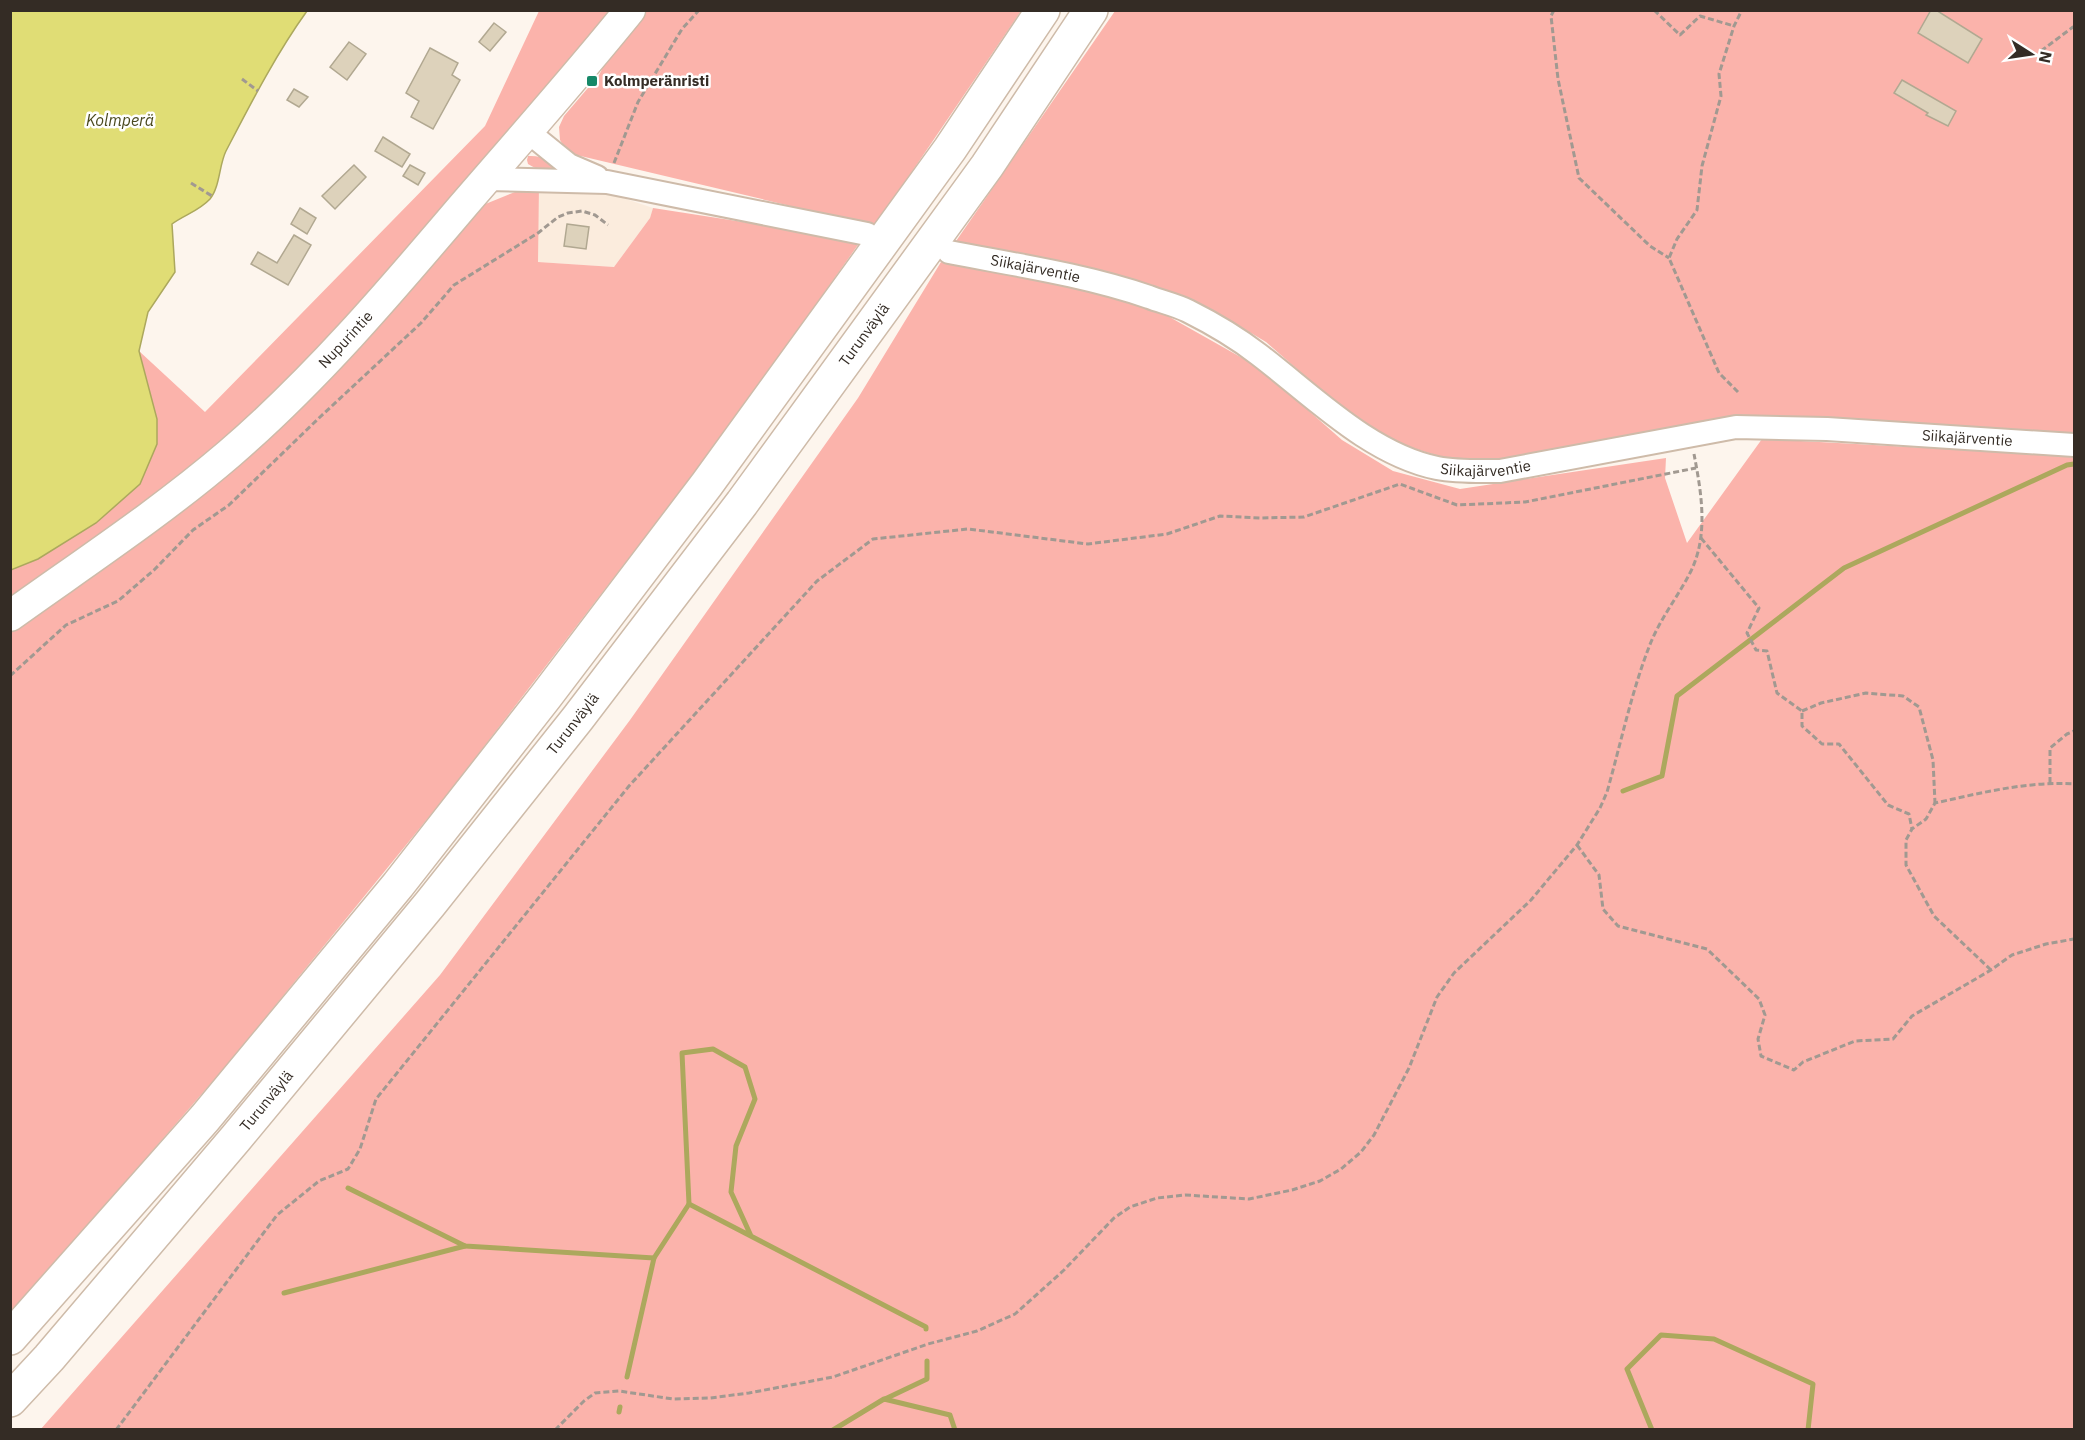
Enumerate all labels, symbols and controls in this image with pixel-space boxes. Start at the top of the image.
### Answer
north arrow [2001,24,2061,84]
text: N [2035,49,2057,65]
place label: Kolmperänristi [604,71,709,90]
marker: Kolmperänristi [585,74,599,88]
water label: Kolmperä [86,110,154,130]
street label: Siikajärventie [989,250,1082,286]
street label: Turunväylä [835,299,893,370]
street label: Nupurintie [314,307,377,372]
street label: Siikajärventie [1921,425,2013,450]
street label: Siikajärventie [1439,455,1532,480]
street label: Turunväylä [542,689,603,758]
street label: Turunväylä [235,1066,297,1135]

